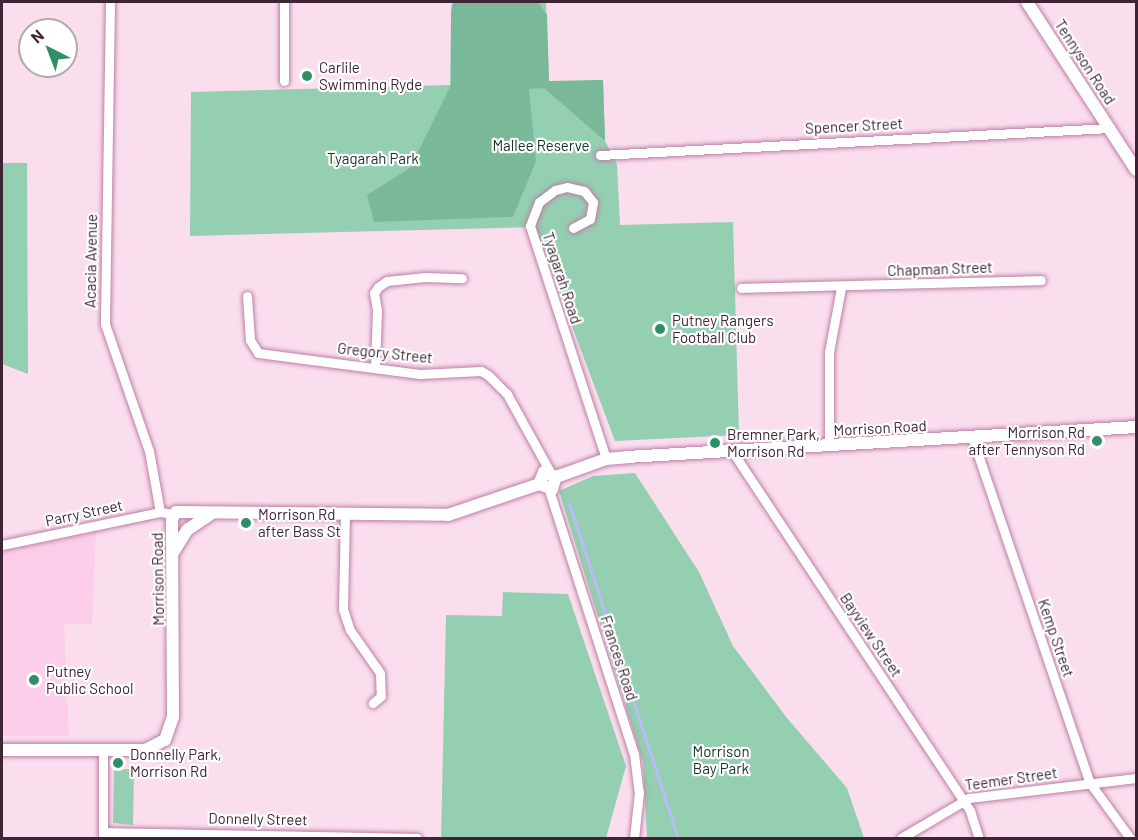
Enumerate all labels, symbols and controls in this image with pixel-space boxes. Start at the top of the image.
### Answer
street label: Tennyson Road [1051,16,1119,108]
north arrow [18,18,78,78]
text: N [27,25,47,46]
place label: Carlile Swimming Ryde [319,58,422,93]
marker: Carlile Swimming Ryde [300,69,314,83]
street label: Spencer Street [805,114,903,138]
park label: Mallee Reserve [492,137,590,155]
park label: Tyagarah Park [327,150,419,168]
street label: Acacia Avenue [81,214,101,308]
street label: Tyagarah Road [539,230,585,326]
street label: Chapman Street [887,258,993,280]
place label: Putney Rangers Football Club [672,311,774,346]
marker: Putney Rangers Football Club [653,322,667,336]
street label: Gregory Street [337,339,433,367]
street label: Morrison Road [833,417,927,439]
place label: Morrison Rd after Tennyson Rd [969,423,1085,458]
place label: Bremner Park, Morrison Rd [727,425,820,460]
marker: Morrison Rd after Tennyson Rd [1090,434,1104,448]
marker: Bremner Park, Morrison Rd [708,436,722,450]
street label: Parry Street [44,496,124,530]
place label: Morrison Rd after Bass St [258,505,341,540]
marker: Morrison Rd after Bass St [239,516,253,530]
street label: Morrison Road [148,532,168,626]
street label: Bayview Street [836,590,906,680]
street label: Kemp Street [1034,597,1078,679]
street label: Frances Road [597,613,641,703]
place label: Putney Public School [46,662,134,697]
marker: Putney Public School [27,673,41,687]
park label: Morrison Bay Park [692,742,750,777]
place label: Donnelly Park, Morrison Rd [130,745,222,780]
marker: Donnelly Park, Morrison Rd [111,756,125,770]
street label: Teemer Street [964,764,1058,794]
street label: Donnelly Street [208,809,308,829]

